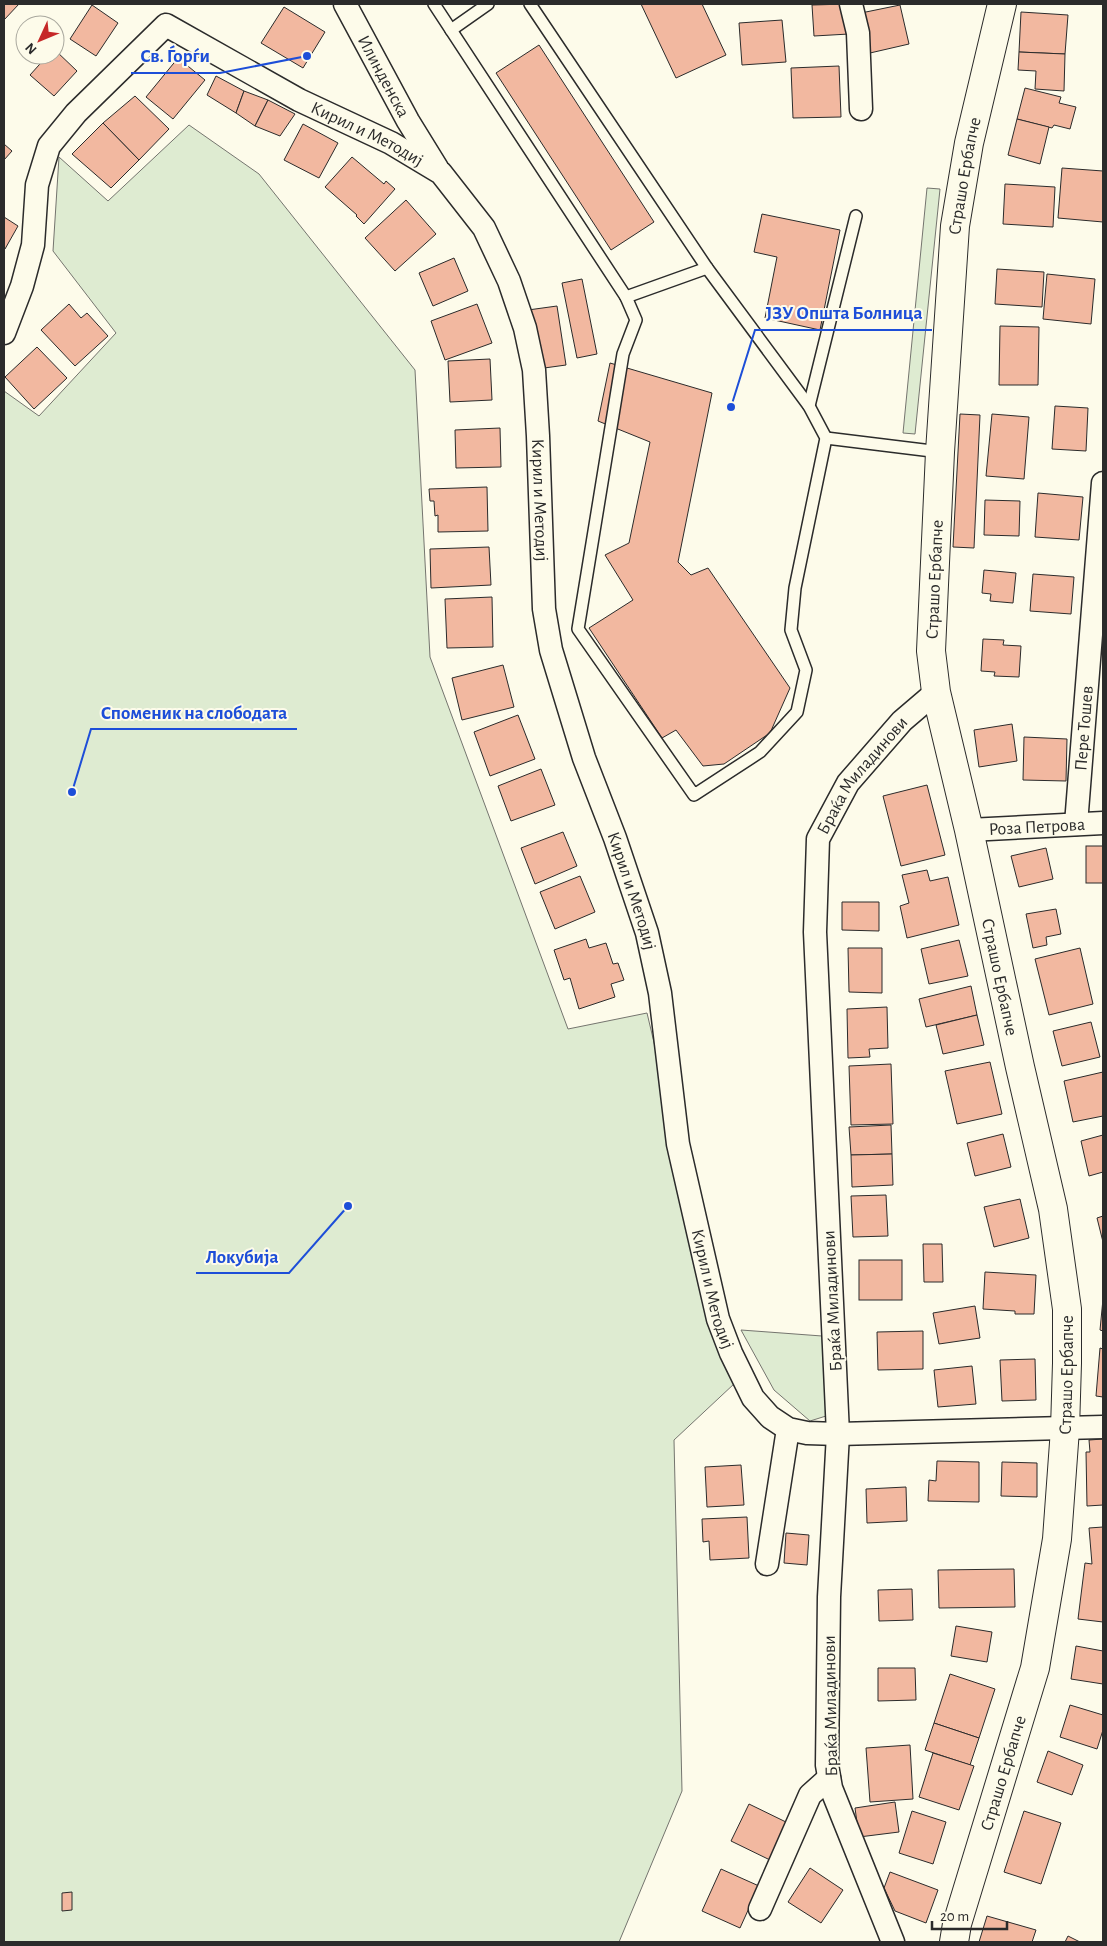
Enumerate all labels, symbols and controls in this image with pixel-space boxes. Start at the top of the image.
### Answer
north arrow [15,15,65,65]
street label: Илинденска [354,33,412,121]
callout: Св. Ѓорѓи [131,39,220,73]
text: N [23,40,40,57]
text: Св. Ѓорѓи [140,45,210,66]
street label: Кирил и Методиј [308,99,426,170]
street label: Страшо Ербапче [946,115,985,236]
callout: ЈЗУ Општа Болница [755,296,932,330]
text: ЈЗУ Општа Болница [766,304,922,323]
street label: Кирил и Методиј [528,438,550,562]
street label: Страшо Ербапче [924,519,947,640]
street label: Пере Тошев [1072,685,1097,772]
callout: Споменик на слободата [91,695,297,729]
text: Споменик на слободата [101,704,287,723]
street label: Браќа Миладинови [814,714,911,838]
street label: Роза Петрова [988,816,1086,839]
street label: Кирил и Методиј [604,830,658,952]
street label: Страшо Ербапче [978,917,1021,1038]
street label: Кирил и Методиј [688,1227,737,1352]
street label: Браќа Миладинови [820,1230,846,1372]
callout: Локубија [196,1239,289,1273]
text: Локубија [205,1248,279,1267]
street label: Страшо Ербапче [1057,1315,1077,1436]
street label: Браќа Миладинови [821,1635,841,1777]
street label: Страшо Ербапче [978,1714,1030,1833]
scale bar [932,1898,1007,1930]
text: 20 m [940,1909,969,1924]

